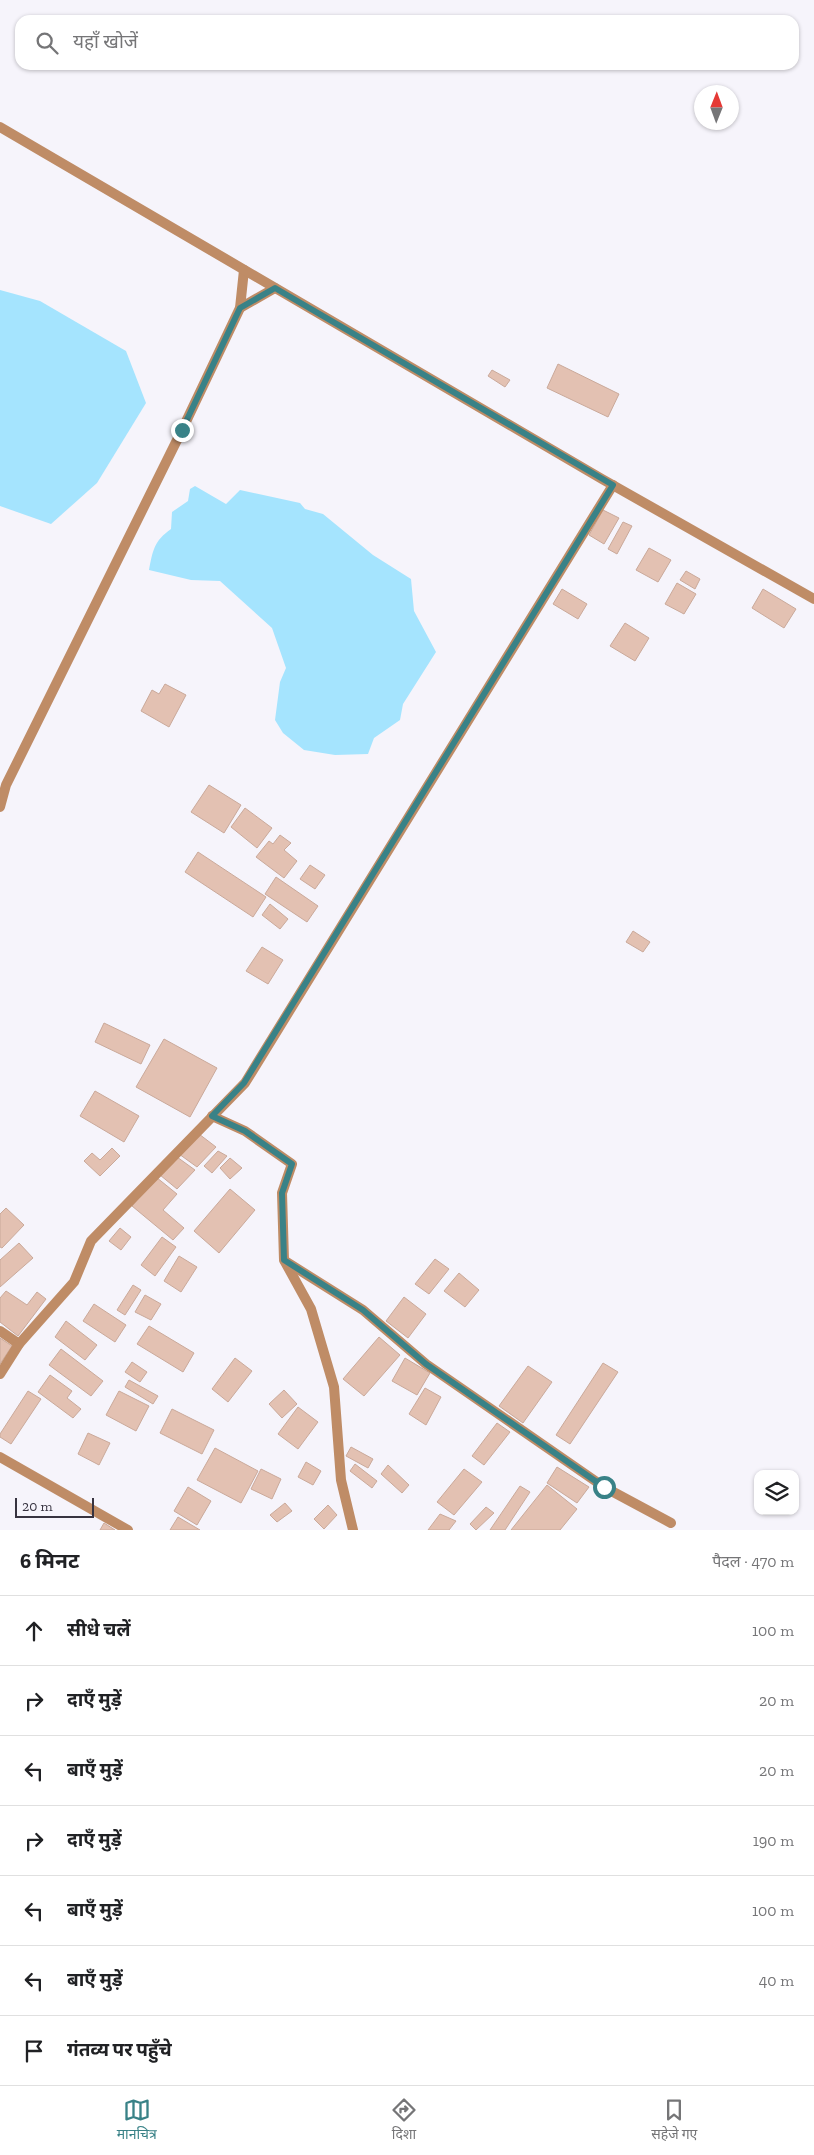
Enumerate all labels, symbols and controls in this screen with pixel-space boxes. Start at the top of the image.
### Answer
search box [15,15,799,70]
icon: search [33,29,61,57]
text: यहाँ खोजें [73,30,138,53]
north arrow [694,85,739,130]
route end [171,419,194,442]
map controls [754,1470,799,1515]
button: layers [754,1470,799,1515]
route start [593,1476,616,1499]
scale bar [15,1495,94,1518]
text: 20 m [22,1498,53,1515]
text: 6 मिनट [20,1548,79,1573]
text: पैदल · 470 m [712,1552,794,1571]
icon: ahead [20,1617,48,1645]
text: सीधे चलें [67,1618,130,1641]
text: 100 m [752,1621,794,1640]
icon: right [20,1687,48,1715]
text: दाएँ मुड़ें [67,1688,122,1711]
text: 20 m [759,1691,794,1710]
icon: left [20,1757,48,1785]
text: बाएँ मुड़ें [67,1758,123,1781]
text: 20 m [759,1761,794,1780]
icon: right [20,1827,48,1855]
text: दाएँ मुड़ें [67,1828,122,1851]
text: 190 m [753,1831,794,1850]
icon: left [20,1897,48,1925]
text: बाएँ मुड़ें [67,1898,123,1921]
text: 100 m [752,1901,794,1920]
icon: left [20,1967,48,1995]
text: बाएँ मुड़ें [67,1968,123,1991]
text: 40 m [759,1971,794,1990]
icon: arrive [20,2037,48,2065]
text: गंतव्य पर पहुँचे [67,2038,172,2061]
tab: मानचित्र [117,2096,157,2145]
tab: दिशा [390,2096,418,2145]
tab: सहेजे गए [651,2096,697,2145]

